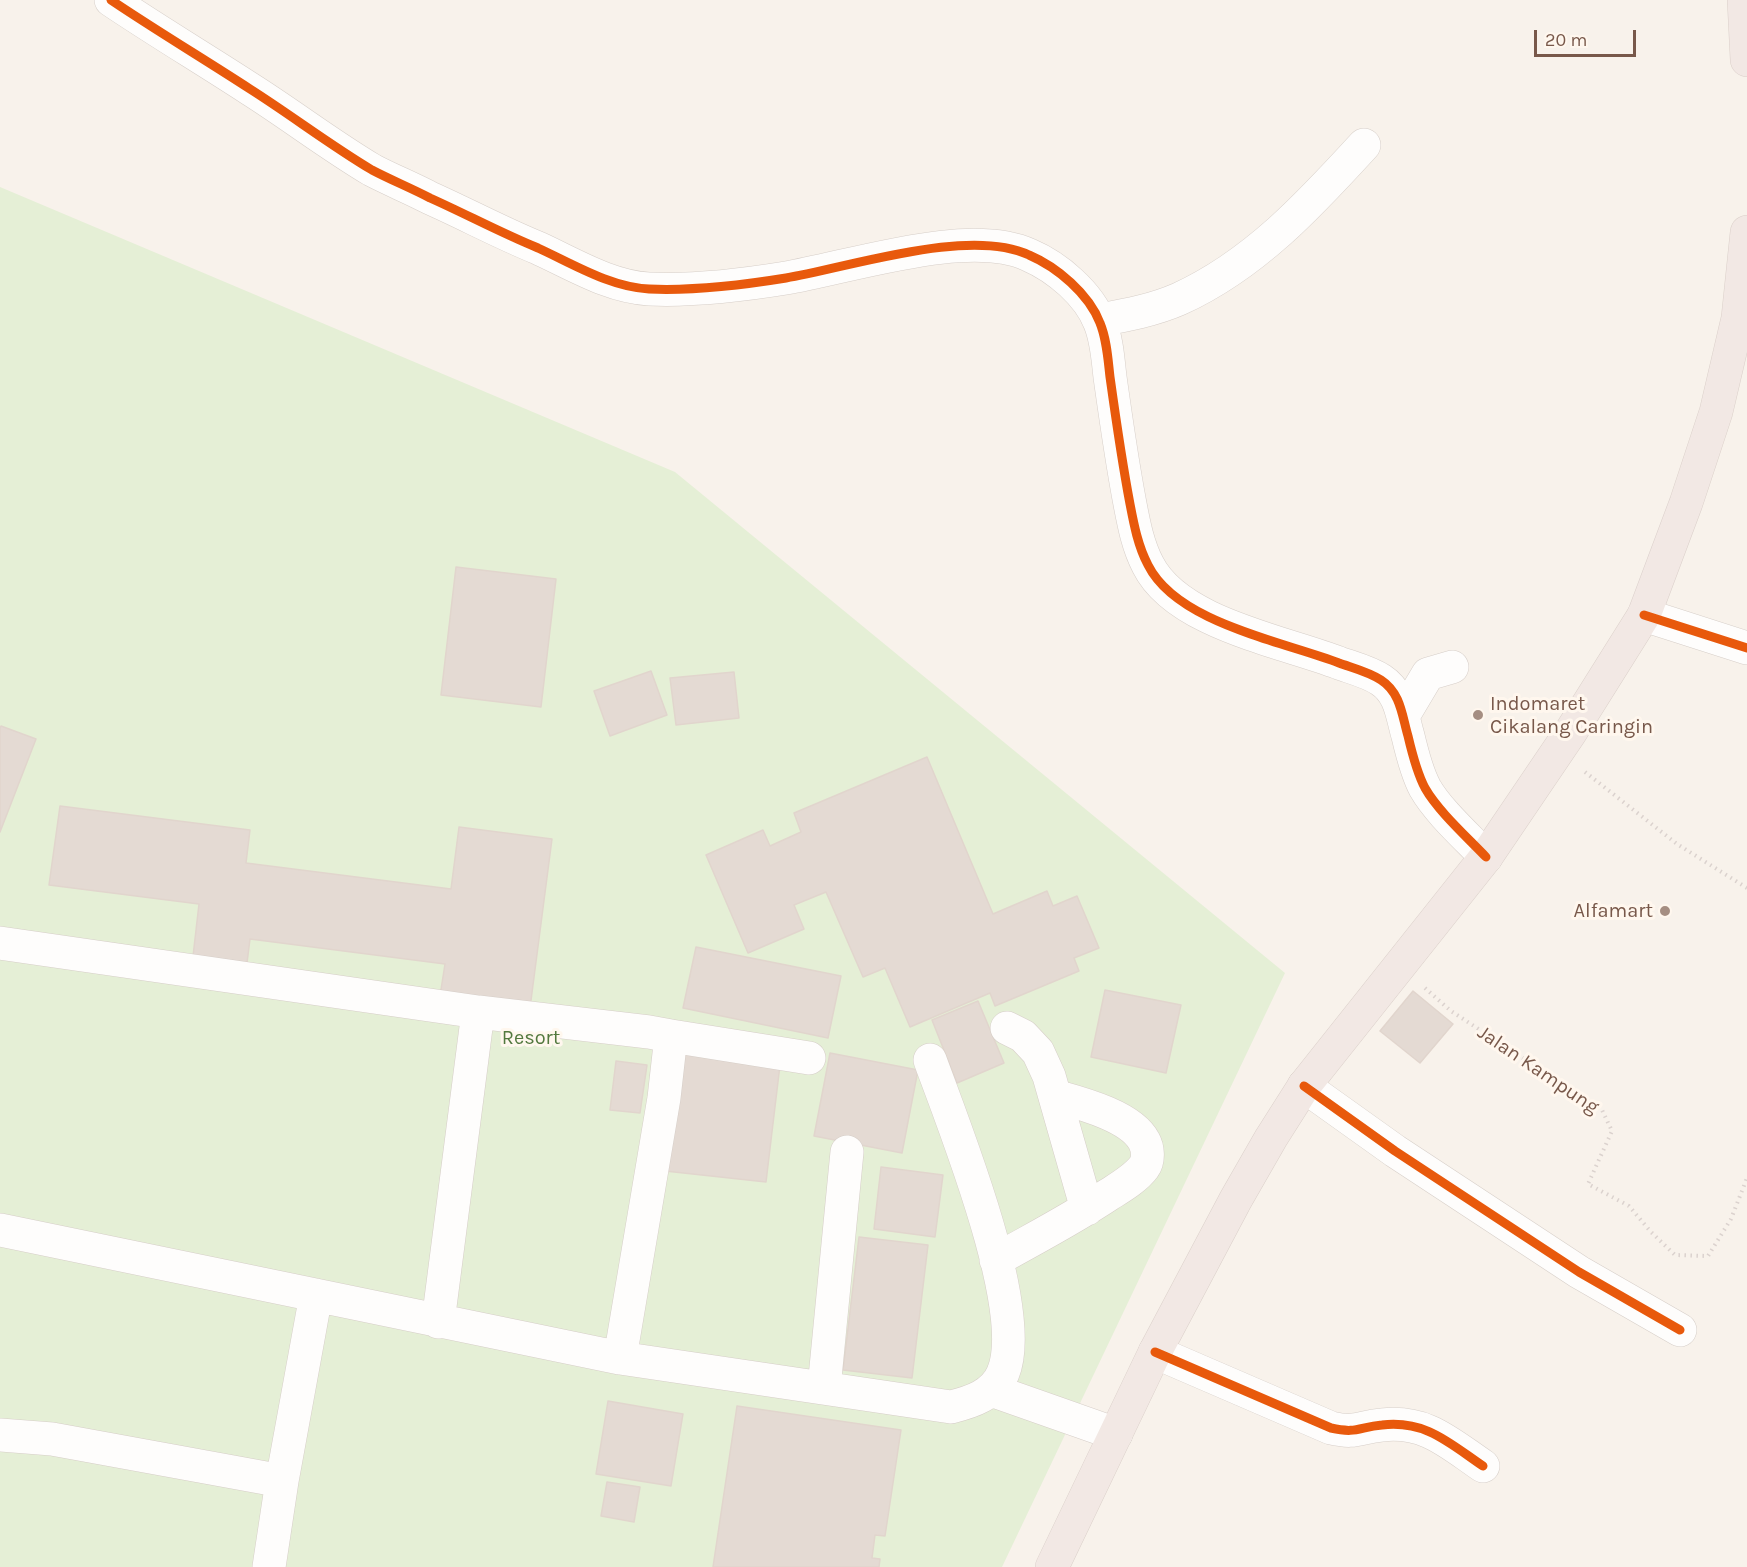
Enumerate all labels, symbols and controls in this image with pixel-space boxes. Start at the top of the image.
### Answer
scale bar [1537,18,1639,56]
text: 20 m [1545,29,1587,51]
place label: Indomaret Cikalang Caringin [1490,692,1653,739]
marker: Indomaret Cikalang Caringin [1471,708,1485,722]
place label: Alfamart [1574,899,1653,923]
marker: Alfamart [1658,904,1672,918]
street label: Jalan Kampung [1473,1020,1603,1120]
park label: Resort [502,1026,560,1050]

